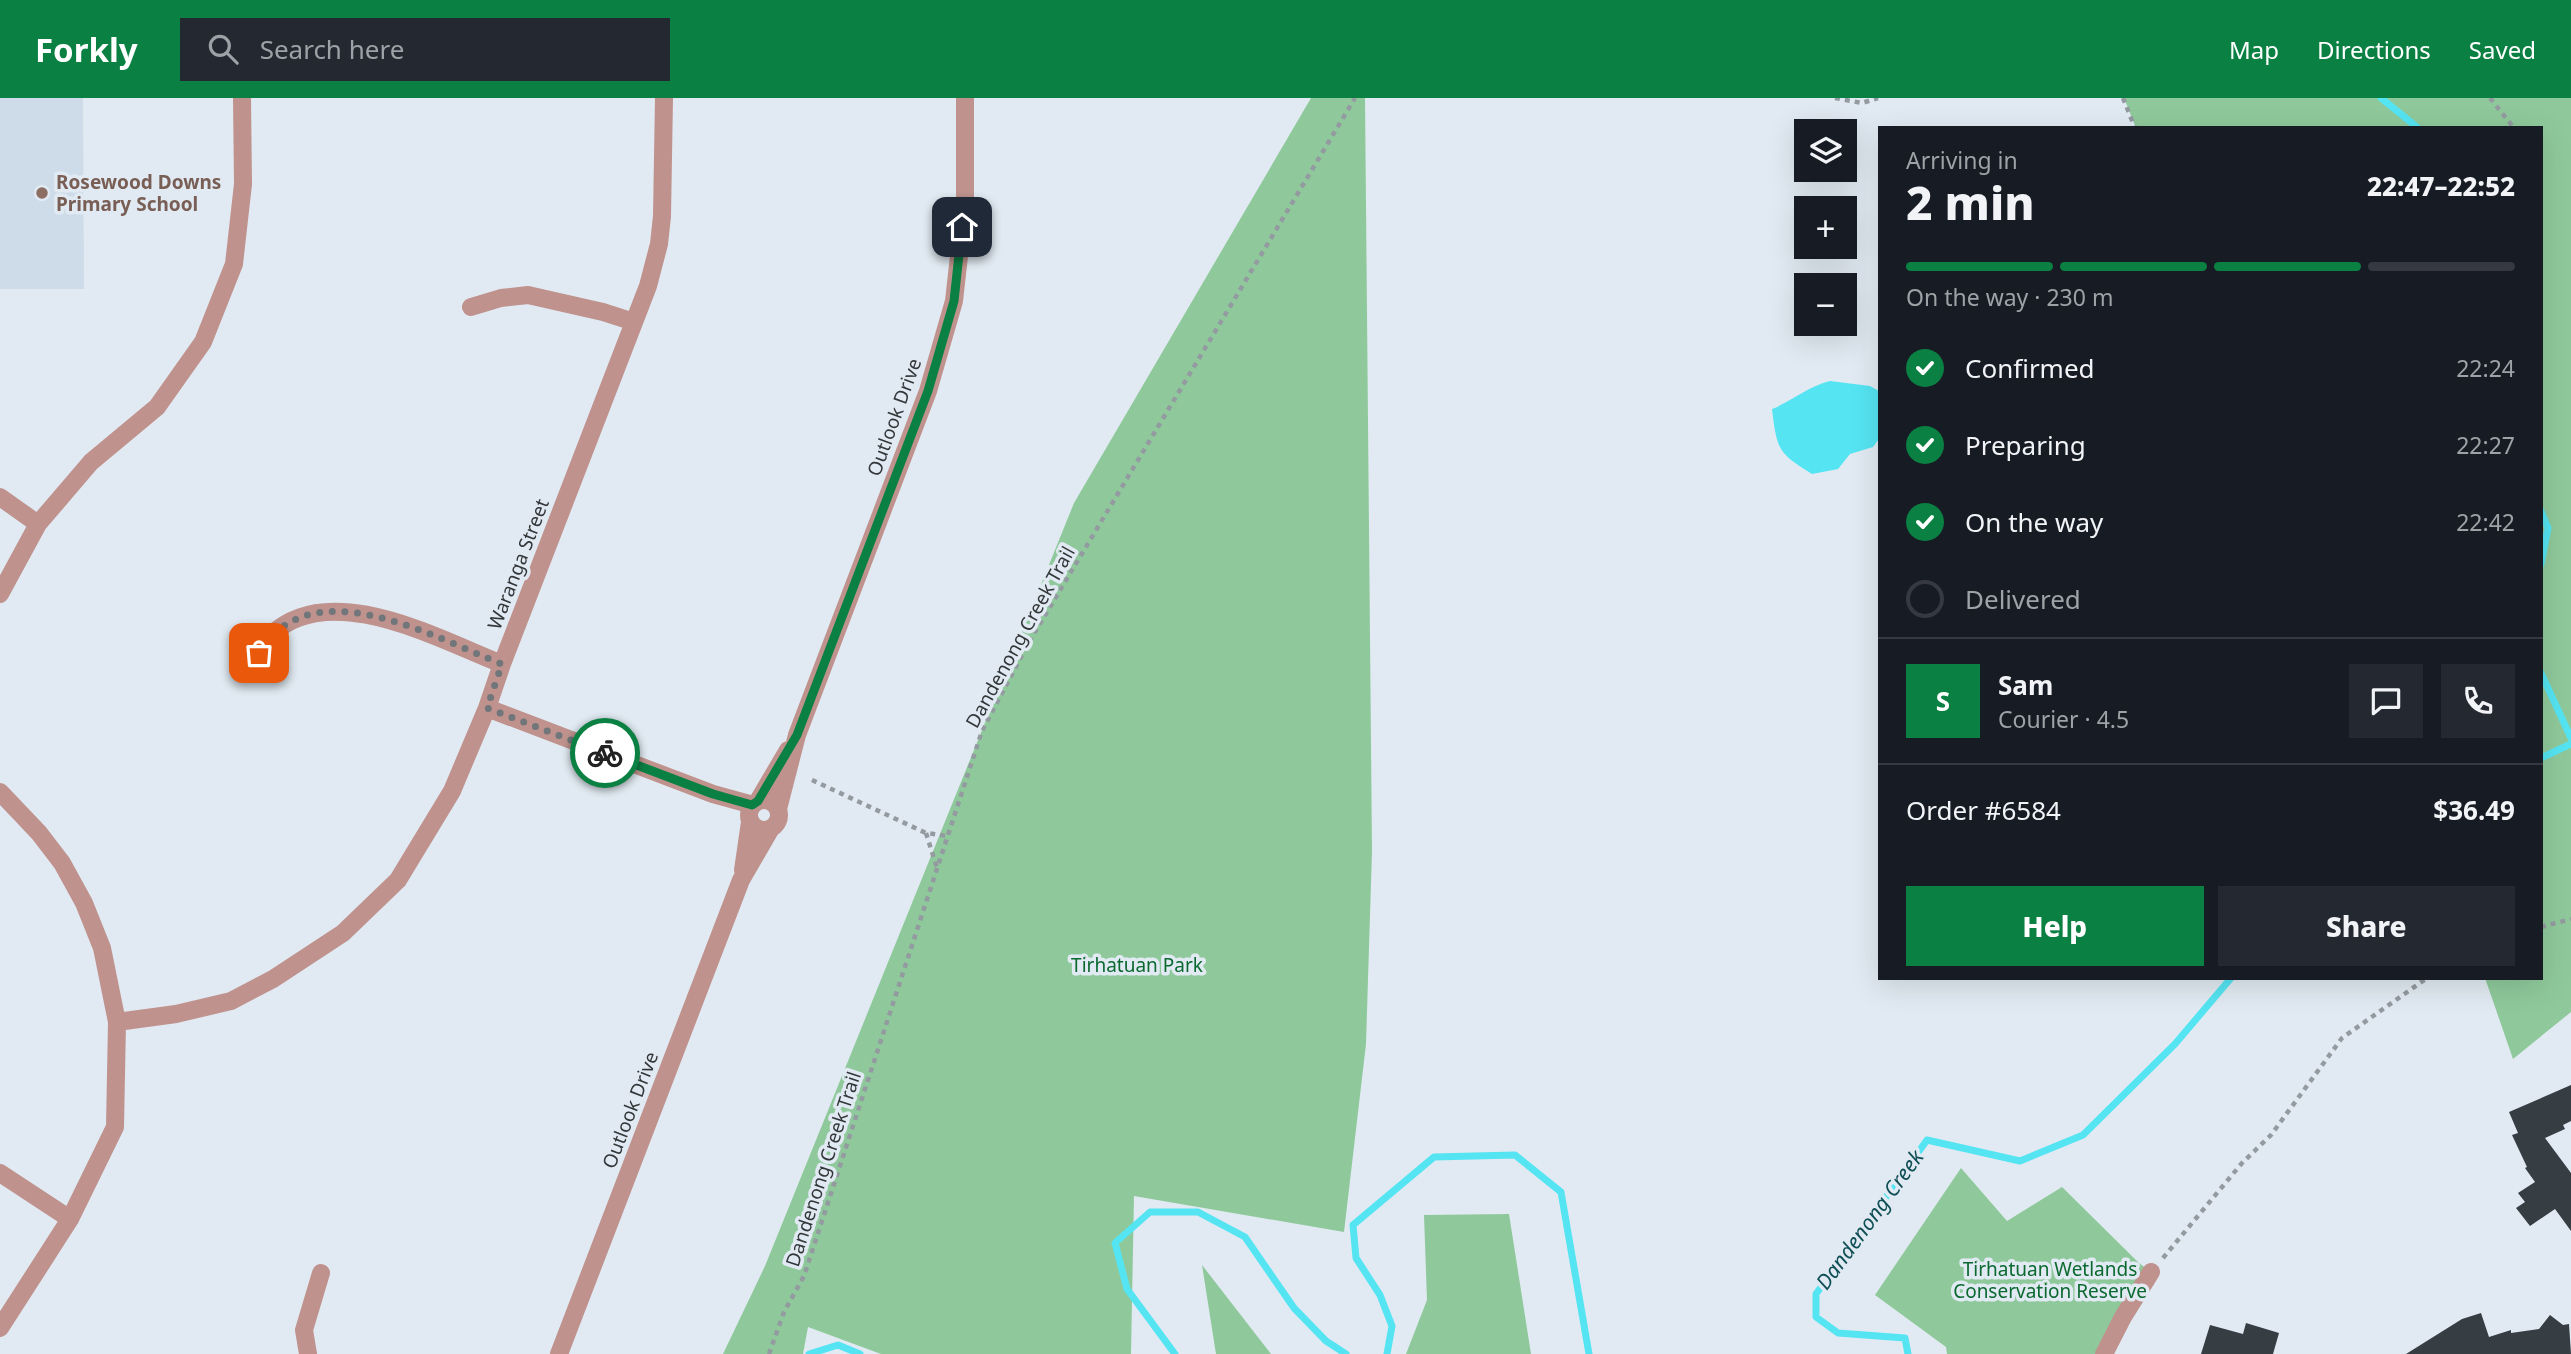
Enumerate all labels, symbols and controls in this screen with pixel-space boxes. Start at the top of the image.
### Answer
search box [180,18,670,81]
text: Forkly [35,27,138,72]
icon: search [204,30,242,68]
text: Search here [260,31,404,67]
text: Map [2229,33,2279,66]
text: Directions [2317,33,2431,66]
text: Saved [2469,33,2536,66]
map controls [1794,119,1857,336]
button: layers [1794,119,1857,182]
text: Arriving in [1906,144,2018,176]
text: 22:47–22:52 [2367,168,2515,204]
place label: Rosewood Downs Primary School [56,169,221,217]
text: 2 min [1906,171,2035,233]
marker: Rosewood Downs Primary School [34,185,50,201]
button: + [1794,196,1857,259]
pin [932,197,992,257]
icon: home [943,208,981,246]
button: − [1794,273,1857,336]
text: On the way · 230 m [1906,281,2113,313]
icon: check [1906,349,1944,387]
text: Confirmed [1965,350,2095,386]
text: 22:24 [2456,352,2515,384]
street label: Outlook Drive [861,355,927,479]
icon: check [1906,426,1944,464]
text: Preparing [1965,427,2086,463]
text: 22:27 [2456,429,2515,461]
street label: Waranga Street [481,495,555,633]
icon: check [1906,503,1944,541]
text: On the way [1965,504,2103,540]
text: 22:42 [2456,506,2515,538]
street label: Dandenong Creek Trail [959,542,1081,732]
text: Delivered [1965,581,2081,617]
pin [229,623,289,683]
icon: bag [240,634,278,672]
button: chat [2349,664,2423,738]
button: phone [2441,664,2515,738]
text: Sam [1998,667,2053,703]
text: S [1936,683,1950,719]
text: Courier · 4.5 [1998,703,2129,735]
courier [570,718,640,788]
icon: bike [586,734,624,772]
text: Order #6584 [1906,792,2061,828]
text: $36.49 [2433,792,2515,828]
button: Help [1906,886,2204,966]
button: Share [2218,886,2515,966]
park label: Tirhatuan Park [1071,952,1203,978]
street label: Outlook Drive [596,1048,664,1172]
street label: Dandenong Creek Trail [779,1068,867,1270]
water label: Dandenong Creek [1809,1143,1930,1295]
park label: Tirhatuan Wetlands Conservation Reserve [1953,1256,2147,1304]

